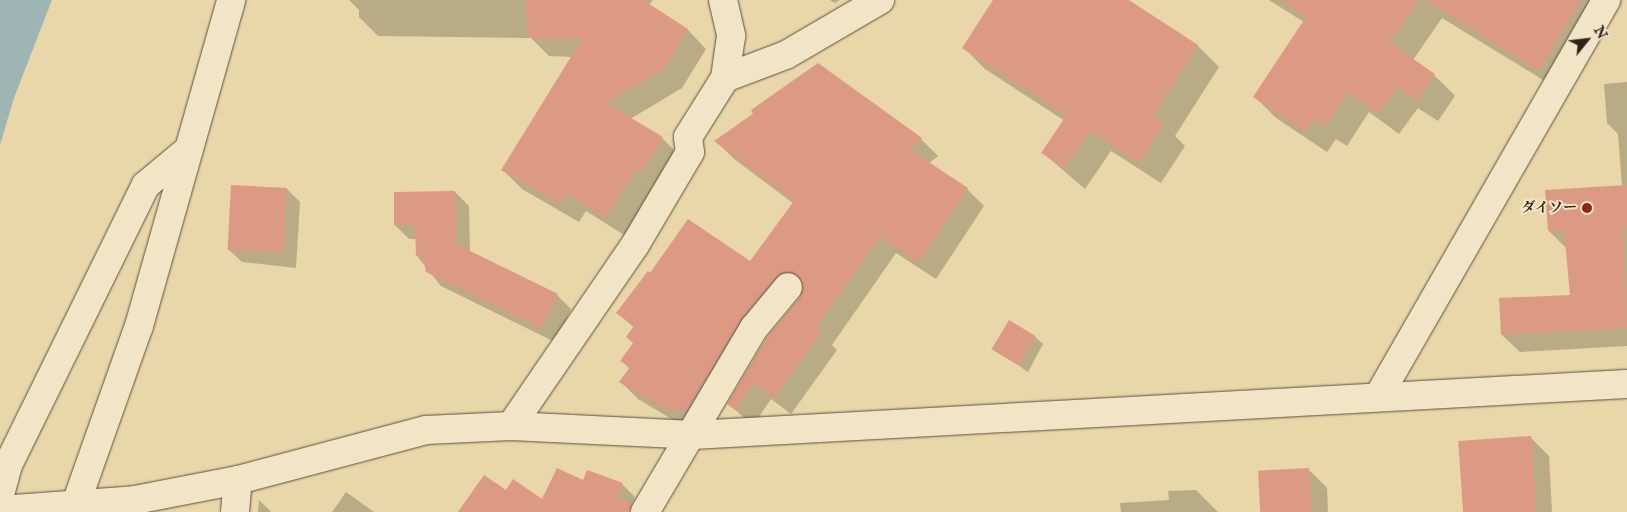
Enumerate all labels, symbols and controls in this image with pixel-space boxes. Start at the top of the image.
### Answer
north arrow [1562,15,1612,65]
text: N [1589,23,1611,42]
place label: ダイソー [1521,200,1577,216]
marker: ダイソー [1581,202,1593,214]

